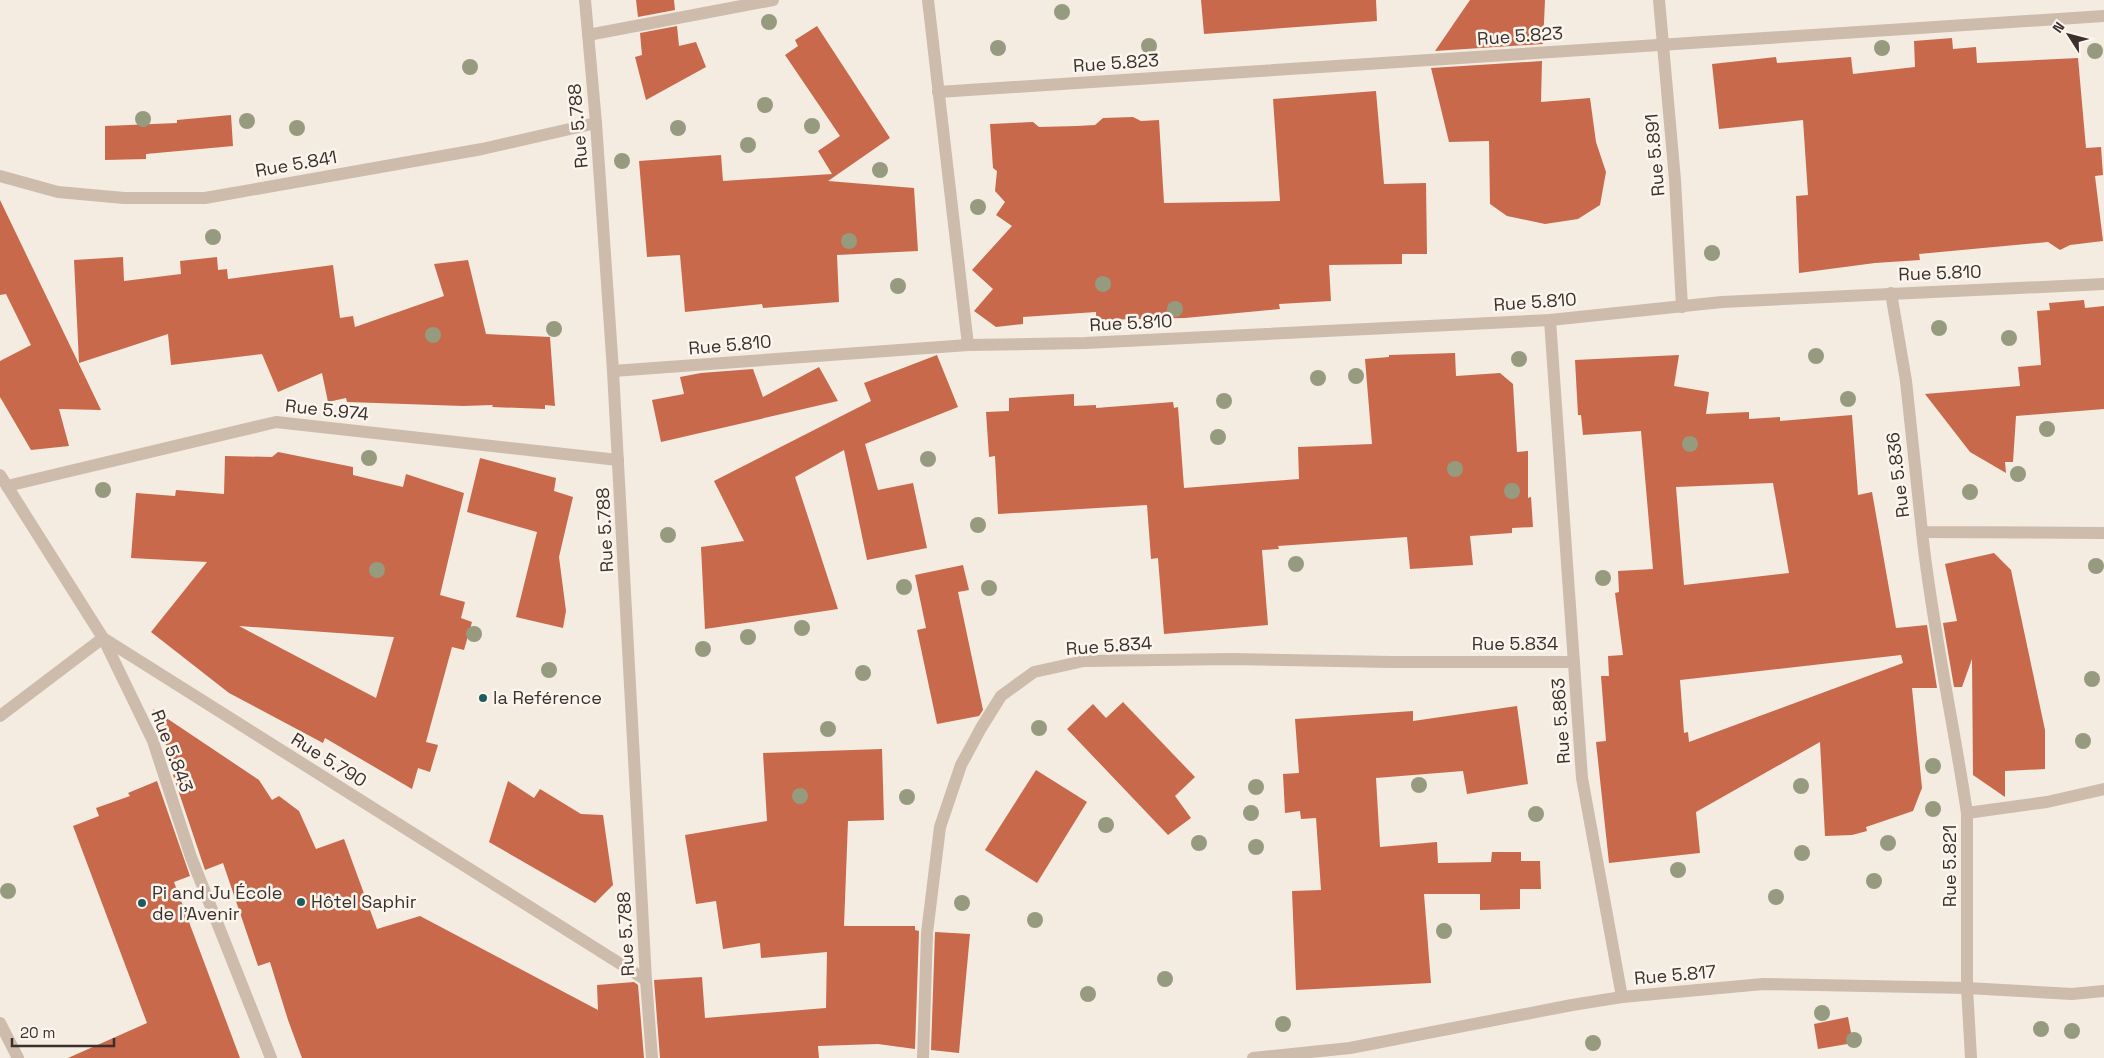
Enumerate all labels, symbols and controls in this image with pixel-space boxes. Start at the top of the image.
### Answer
north arrow [2044,10,2094,60]
text: N [2048,18,2069,36]
street label: Rue 5.823 [1476,21,1564,50]
street label: Rue 5.823 [1072,48,1160,77]
street label: Rue 5.788 [562,83,593,169]
street label: Rue 5.891 [1639,113,1670,197]
street label: Rue 5.841 [253,145,339,182]
street label: Rue 5.810 [1898,260,1982,285]
street label: Rue 5.810 [1493,287,1577,316]
street label: Rue 5.810 [1089,309,1173,336]
street label: Rue 5.810 [687,329,772,360]
street label: Rue 5.974 [284,394,370,425]
street label: Rue 5.836 [1881,431,1914,519]
street label: Rue 5.788 [591,487,618,573]
street label: Rue 5.834 [1065,631,1153,660]
street label: Rue 5.834 [1472,632,1558,655]
street label: Rue 5.863 [1546,677,1575,765]
place label: la Reférence [493,686,602,709]
marker: la Reférence [477,692,489,704]
street label: Rue 5.843 [146,706,199,795]
street label: Rue 5.790 [287,727,371,792]
street label: Rue 5.821 [1938,825,1961,907]
place label: Pi and Ju École de l'Avenir [152,881,282,925]
place label: Hôtel Saphir [311,890,417,913]
street label: Rue 5.788 [612,891,639,977]
marker: Hôtel Saphir [295,896,307,908]
marker: Pi and Ju École de l'Avenir [136,897,148,909]
street label: Rue 5.817 [1633,959,1717,990]
scale bar [12,1016,115,1048]
text: 20 m [20,1023,55,1042]

